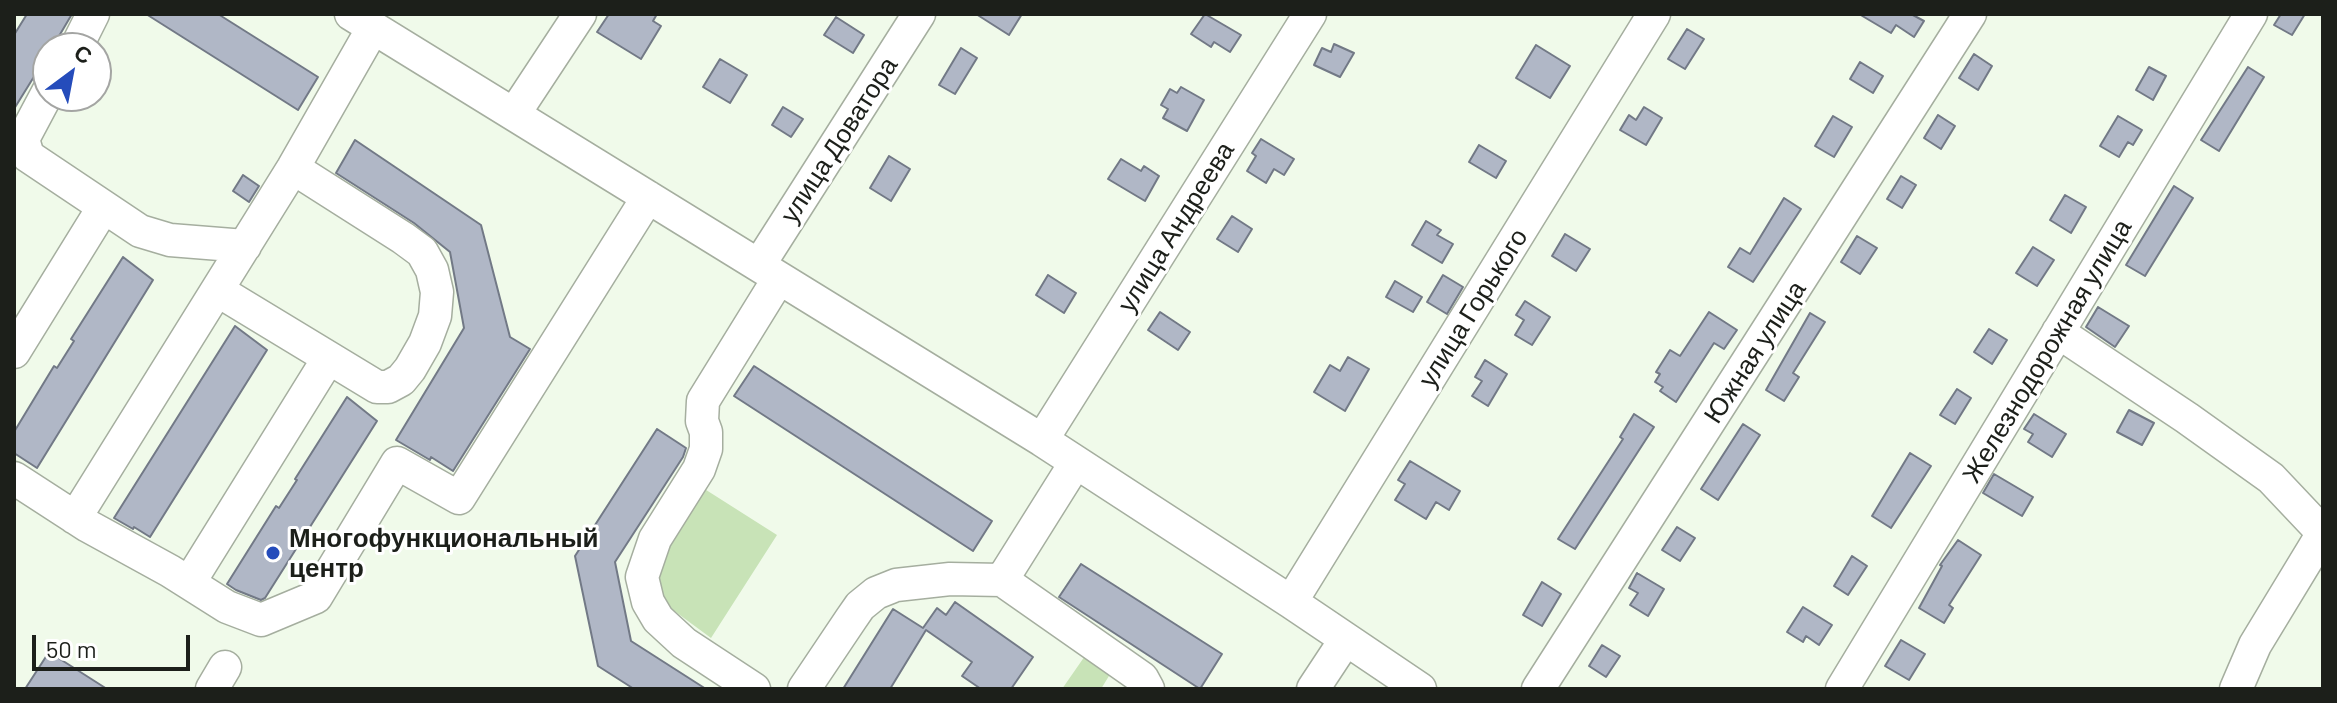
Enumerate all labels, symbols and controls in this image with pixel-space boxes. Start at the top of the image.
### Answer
north arrow [32,32,112,112]
text: С [70,38,97,69]
street label: улица Доватора [774,51,904,229]
street label: улица Андреева [1111,136,1241,318]
street label: Железнодорожная улица [1956,214,2138,488]
street label: улица Горького [1412,223,1534,393]
street label: Южная улица [1697,275,1813,429]
place label: Многофункциональный центр [289,522,599,584]
marker: Многофункциональный центр [264,544,282,562]
scale bar [36,619,194,669]
text: 50 m [46,634,97,663]

